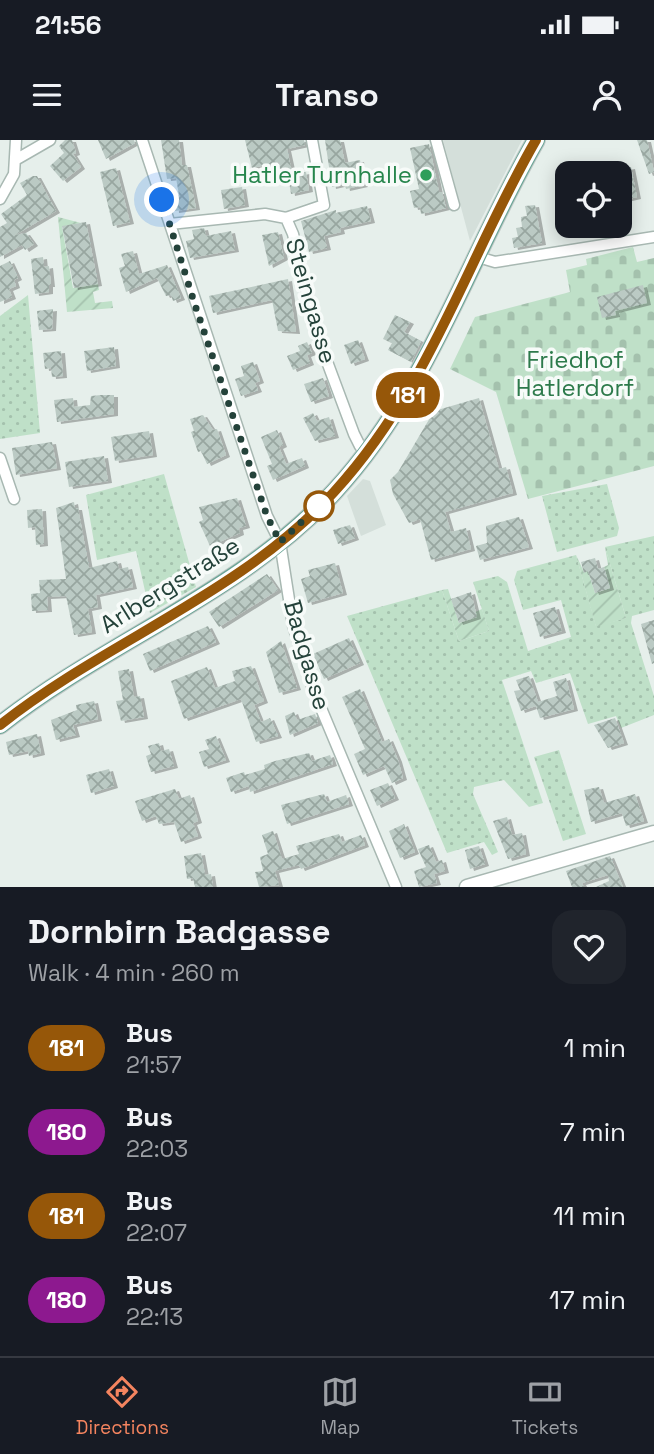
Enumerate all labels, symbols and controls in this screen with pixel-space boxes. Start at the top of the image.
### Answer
text: 21:56 [35,8,102,42]
text: Transo [275,75,379,115]
icon: menu [28,76,66,114]
icon: person [588,76,626,114]
place label: Hatler Turnhalle [232,159,412,190]
map controls [555,161,632,238]
button: locate [555,161,632,238]
marker: Hatler Turnhalle [418,167,434,183]
your location [144,182,179,217]
street label: Steingasse [279,235,344,367]
park label: Friedhof Hatlerdorf [516,344,634,403]
line badge: 181 [368,372,448,418]
text: 181 [390,379,426,410]
unlabelled marker [304,491,334,521]
street label: Arlbergstraße [94,529,245,640]
street label: Badgasse [277,596,338,714]
button: heart [552,910,626,984]
text: Dornbirn Badgasse [28,911,331,953]
text: Walk · 4 min · 260 m [28,958,240,988]
text: Bus [126,1016,173,1050]
text: 1 min [564,1031,626,1065]
text: 181 [48,1032,85,1063]
text: 21:57 [126,1050,182,1080]
text: Bus [126,1100,173,1134]
text: 7 min [560,1115,626,1149]
text: 180 [46,1116,87,1147]
text: 22:03 [126,1134,188,1164]
text: Bus [126,1184,173,1218]
text: 11 min [553,1199,626,1233]
text: 181 [48,1200,85,1231]
text: 22:07 [126,1218,187,1248]
text: Bus [126,1268,173,1302]
text: 17 min [549,1283,626,1317]
text: 180 [46,1284,87,1315]
text: 22:13 [126,1302,183,1332]
tab: Directions [76,1373,169,1440]
tab: Map [321,1373,360,1440]
tab: Tickets [512,1373,578,1440]

